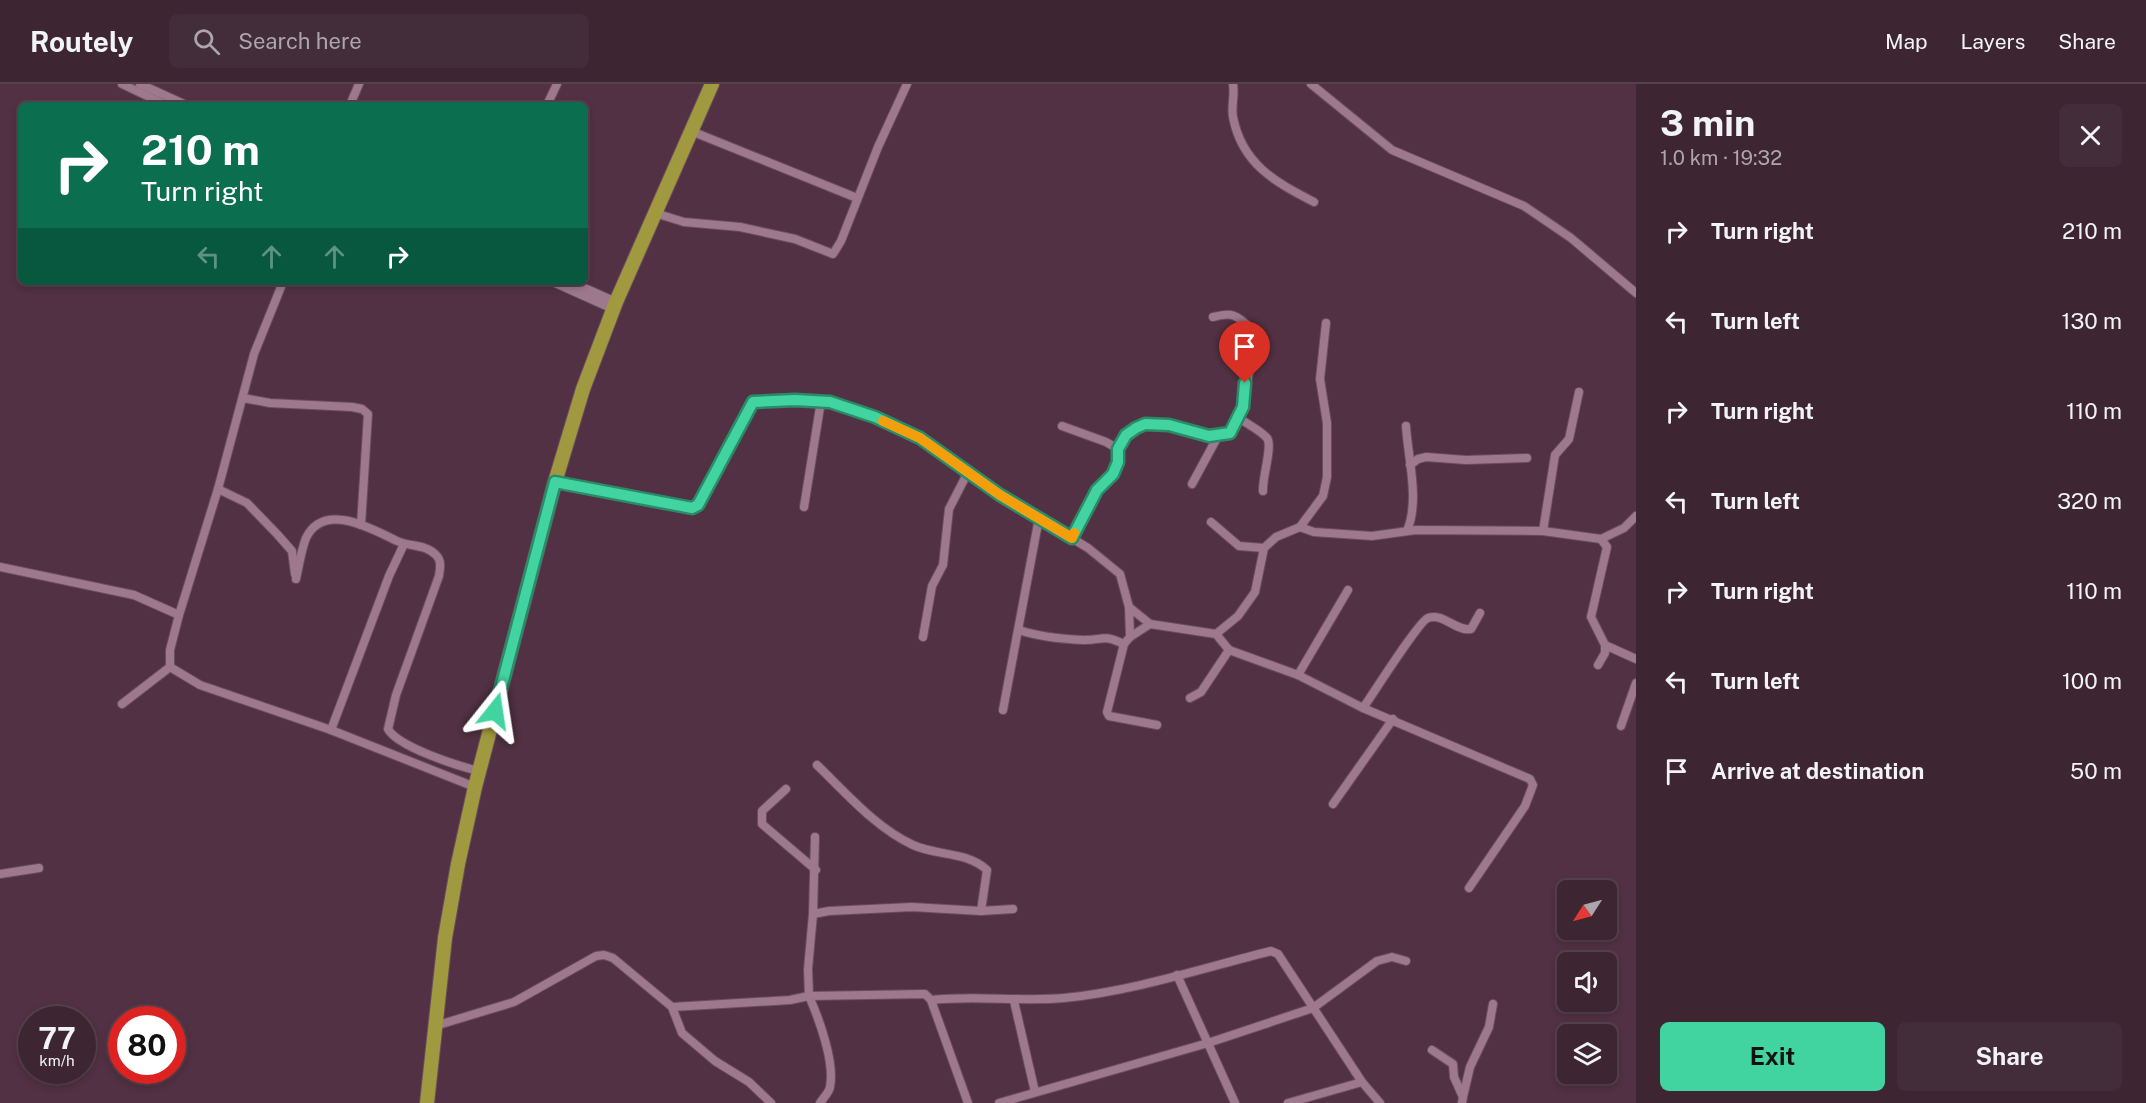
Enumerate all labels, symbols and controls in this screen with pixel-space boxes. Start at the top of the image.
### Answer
search box [169,14,589,68]
text: Routely [30,25,133,58]
icon: search [190,25,223,58]
text: Search here [238,28,362,54]
text: Map [1885,29,1928,54]
text: Layers [1961,29,2025,54]
text: Share [2058,29,2116,54]
text: 3 min [1660,102,1755,144]
button: close [2059,104,2122,167]
text: 210 m [141,125,260,174]
icon: right [42,126,120,204]
text: 1.0 km · 19:32 [1660,146,1782,170]
text: Turn right [141,175,264,207]
icon: right [1660,215,1693,248]
text: Turn right [1711,218,1814,244]
text: 210 m [2062,218,2122,244]
icon: left [192,240,225,273]
icon: ahead [255,240,288,273]
icon: ahead [318,240,351,273]
icon: right [381,240,414,273]
icon: left [1660,305,1693,338]
text: Turn left [1711,308,1800,334]
text: 130 m [2061,308,2122,334]
pin [1219,321,1270,383]
icon: arrive [1228,330,1261,363]
icon: right [1660,395,1693,428]
text: Turn right [1711,398,1814,424]
text: 110 m [2066,398,2122,424]
icon: left [1660,485,1693,518]
text: Turn left [1711,488,1800,514]
text: 320 m [2057,488,2122,514]
icon: right [1660,575,1693,608]
text: Turn right [1711,578,1814,604]
text: 110 m [2066,578,2122,604]
icon: left [1660,665,1693,698]
text: Turn left [1711,668,1800,694]
text: 100 m [2062,668,2122,694]
position arrow [463,679,527,743]
icon: arrive [1660,755,1693,788]
text: Arrive at destination [1711,758,1924,784]
text: 50 m [2070,758,2122,784]
north arrow [1557,880,1617,940]
map controls [1557,880,1617,1084]
button: sound [1557,952,1617,1012]
speed limit sign: 80 [108,1006,186,1084]
text: 77 [38,1020,76,1056]
button: Exit [1660,1022,1885,1091]
button: Share [1897,1022,2122,1091]
button: layers [1557,1024,1617,1084]
text: km/h [39,1052,75,1069]

